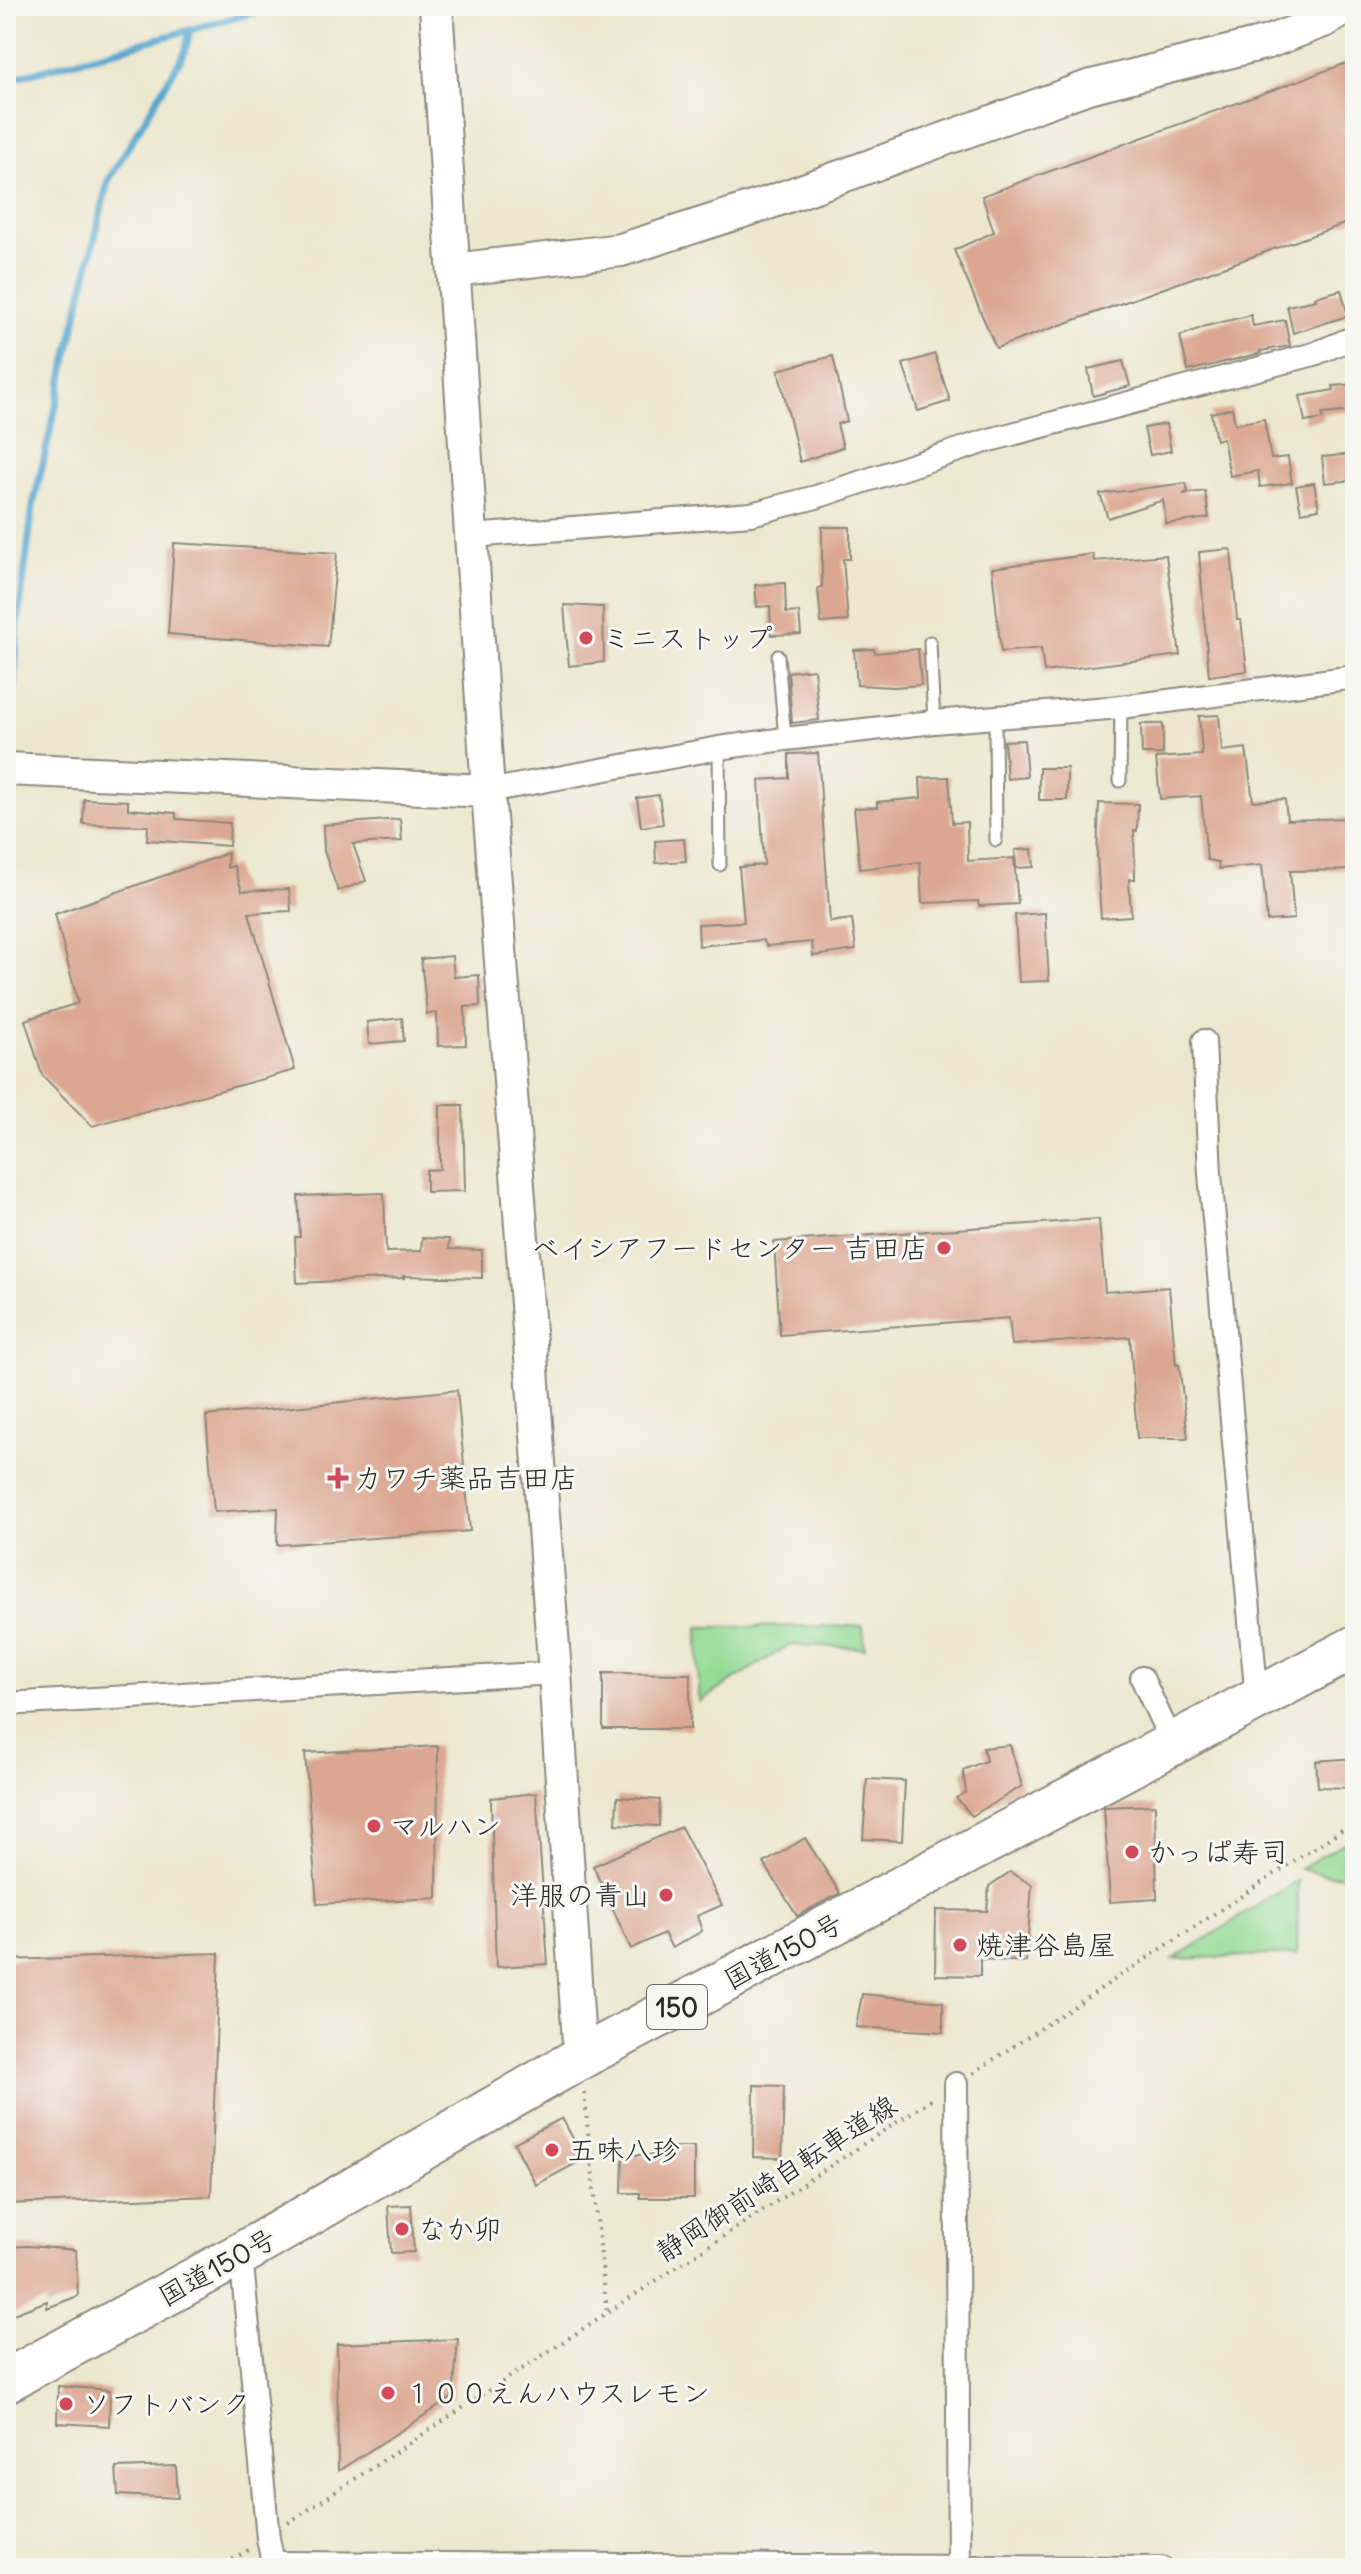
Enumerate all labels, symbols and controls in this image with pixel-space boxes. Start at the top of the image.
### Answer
place label: ミニストップ [602,620,773,656]
marker: ミニストップ [577,629,595,647]
place label: ベイシアフードセンター 吉田店 [532,1230,928,1266]
marker: ベイシアフードセンター 吉田店 [935,1239,953,1257]
place label: カワチ薬品吉田店 [354,1460,578,1496]
marker: カワチ薬品吉田店 [329,1469,347,1487]
place label: マルハン [390,1808,501,1844]
marker: マルハン [365,1817,383,1835]
place label: かっぱ寿司 [1148,1834,1288,1870]
marker: かっぱ寿司 [1123,1843,1141,1861]
place label: 洋服の青山 [510,1877,650,1913]
marker: 洋服の青山 [657,1886,675,1904]
street label: 国道150号 [717,1905,849,1997]
place label: 焼津谷島屋 [976,1927,1116,1963]
marker: 焼津谷島屋 [951,1936,969,1954]
road number: 150 [647,1985,707,2029]
street label: 静岡御前崎自転車道線 [649,2087,903,2269]
place label: 五味八珍 [568,2132,680,2168]
marker: 五味八珍 [543,2141,561,2159]
place label: なか卯 [418,2211,502,2247]
street label: 国道150号 [152,2220,282,2314]
marker: なか卯 [393,2220,411,2238]
place label: １００えんハウスレモン [404,2375,710,2411]
marker: １００えんハウスレモン [379,2384,397,2402]
place label: ソフトバンク [82,2386,250,2422]
marker: ソフトバンク [57,2395,75,2413]

